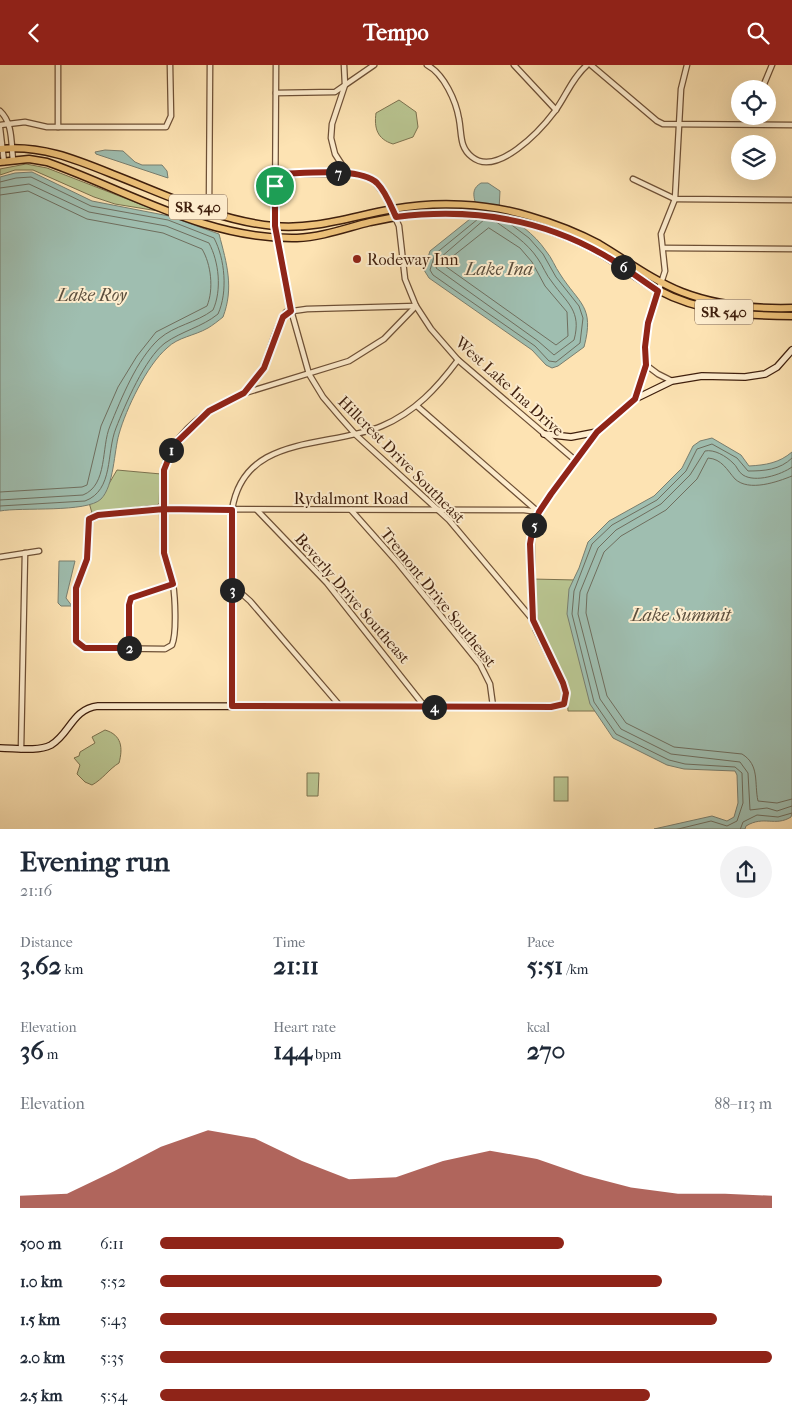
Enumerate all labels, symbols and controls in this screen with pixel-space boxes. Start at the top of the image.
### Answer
icon: back [20,19,48,47]
icon: search [744,19,772,47]
text: Tempo [363,20,429,46]
map controls [731,80,776,180]
button: locate [731,80,776,125]
button: layers [731,135,776,180]
pin: 7 [326,161,350,185]
pin [254,165,296,207]
text: 7 [335,165,342,182]
icon: arrive [261,172,289,200]
road number: SR 540 [169,195,227,219]
place label: Rodeway Inn [367,250,459,269]
marker: Rodeway Inn [351,253,363,265]
pin: 6 [610,255,636,279]
water label: Lake Ina [463,259,533,280]
text: 6 [620,259,627,276]
water label: Lake Roy [55,285,127,306]
road number: SR 540 [695,299,753,325]
street label: West Lake Ina Drive [451,332,568,440]
street label: Hillcrest Drive Southeast [334,392,469,527]
pin: 1 [158,437,184,463]
text: 1 [169,442,174,459]
street label: Rydalmont Road [294,489,409,508]
pin: 5 [522,513,546,537]
text: 5 [531,517,538,534]
street label: Tremont Drive Southeast [377,524,501,671]
street label: Beverly Drive Southeast [291,530,414,667]
pin: 3 [220,577,244,603]
text: 3 [230,582,235,599]
water label: Lake Summit [629,605,732,626]
pin: 2 [116,635,142,661]
text: 2 [126,640,133,657]
pin: 4 [422,695,446,719]
text: 4 [430,699,439,716]
text: Evening run [20,845,170,878]
button: share [720,846,772,898]
text: 21:16 [20,881,52,900]
text: Distance [20,934,73,951]
text: Time [273,934,305,951]
text: Pace [527,934,555,951]
text: 3.62 [20,951,61,980]
text: 21:11 [273,951,319,980]
text: 5:51 [527,951,563,980]
text: km [61,961,83,978]
text: /km [563,961,589,978]
text: Elevation [20,1019,77,1036]
text: Heart rate [273,1019,336,1036]
text: kcal [527,1019,550,1036]
text: 36 [20,1036,44,1065]
text: 144 [273,1036,312,1065]
text: 270 [527,1036,565,1065]
text: m [44,1046,58,1063]
text: bpm [312,1046,341,1063]
text: Elevation [20,1094,85,1113]
text: 88–113 m [714,1094,772,1113]
text: 500 m [20,1234,61,1253]
text: 6:11 [100,1234,124,1253]
text: 1.0 km [20,1272,63,1291]
text: 5:52 [100,1272,126,1291]
text: 1.5 km [20,1310,60,1329]
text: 5:43 [100,1310,127,1329]
text: 2.0 km [20,1348,65,1367]
text: 5:35 [100,1348,124,1367]
text: 2.5 km [20,1386,63,1405]
text: 5:54 [100,1386,127,1405]

